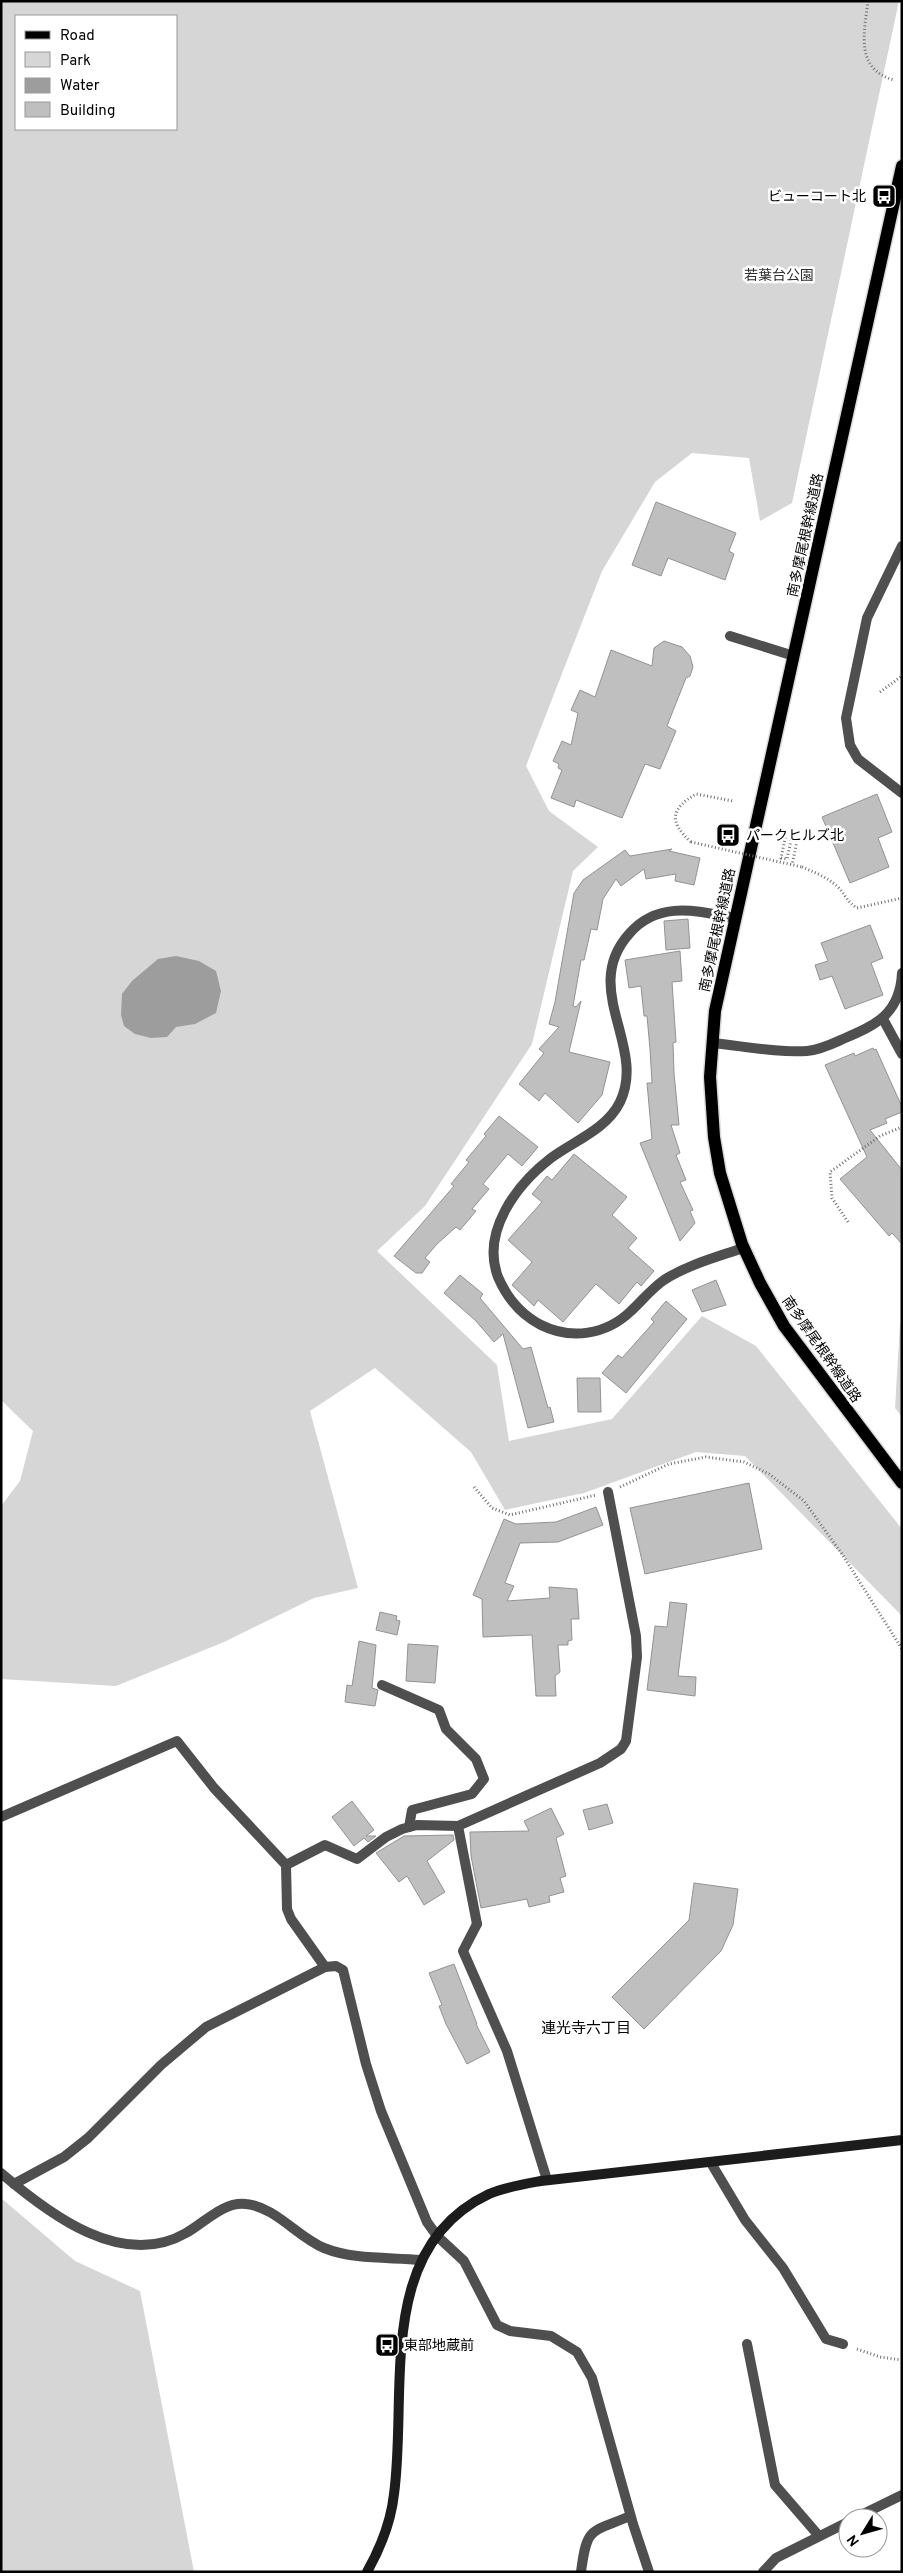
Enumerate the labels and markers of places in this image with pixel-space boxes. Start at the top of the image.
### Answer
bus stop icon: ビューコート北 [871,183,897,209]
place label: ビューコート北 [768,188,866,206]
bus stop icon: パークヒルズ北 [715,822,741,848]
place label: パークヒルズ北 [746,827,844,845]
bus stop icon: 東部地蔵前 [374,2332,400,2358]
place label: 東部地蔵前 [404,2337,474,2355]

